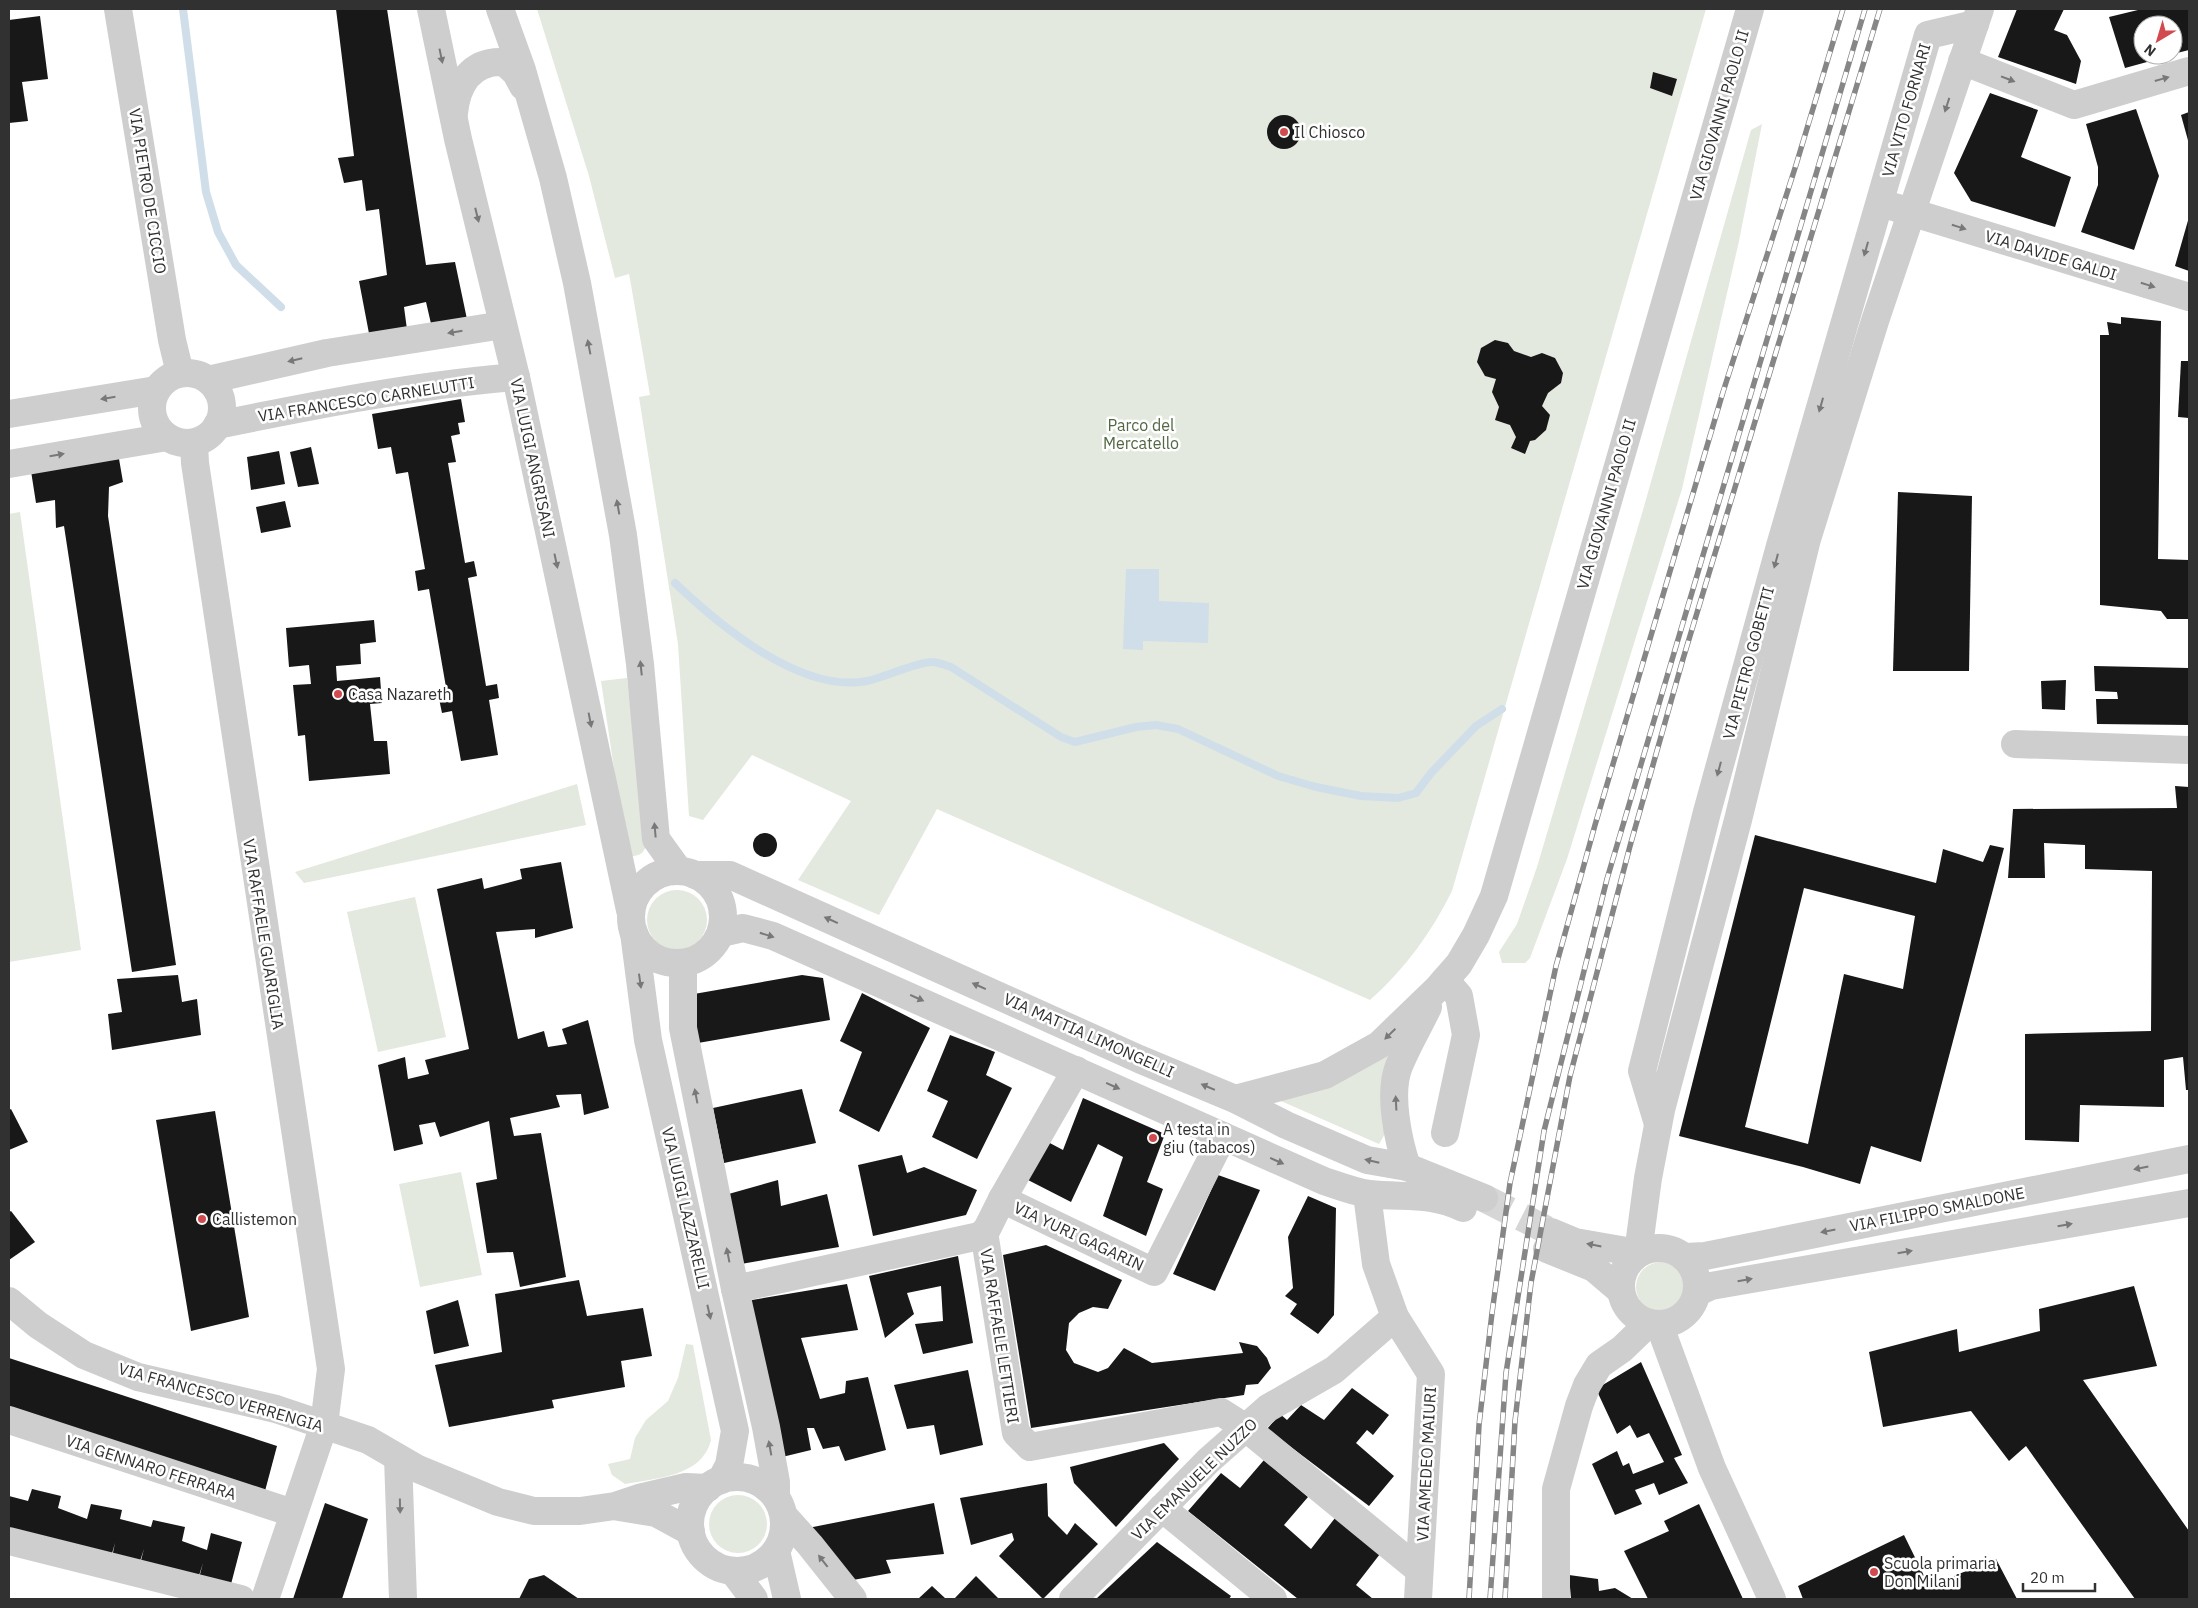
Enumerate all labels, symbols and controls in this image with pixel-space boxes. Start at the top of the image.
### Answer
north arrow [2133,15,2183,65]
street label: VIA GIOVANNI PAOLO II [1685,27,1753,203]
text: N [2140,40,2160,60]
street label: VIA VITO FORNARI [1877,41,1935,179]
one-way arrow [437,49,445,65]
one-way arrow [2154,75,2169,83]
one-way arrow [2000,76,2015,83]
one-way arrow [1943,97,1950,112]
street label: VIA PIETRO DE CICCIO [125,107,171,275]
place label: Il Chiosco [1294,122,1365,142]
marker: Il Chiosco [1278,126,1290,138]
one-way arrow [473,207,481,222]
one-way arrow [1952,223,1967,231]
street label: VIA DAVIDE GALDI [1983,225,2119,285]
one-way arrow [1861,242,1869,257]
one-way arrow [2141,281,2156,289]
one-way arrow [447,328,463,336]
one-way arrow [585,339,593,355]
one-way arrow [288,356,303,364]
street label: VIA FRANCESCO CARNELUTTI [256,372,476,426]
street label: VIA LUIGI ANGRISANI [506,376,560,540]
one-way arrow [99,394,115,402]
one-way arrow [1817,398,1825,413]
park label: Parco del Mercatello [1103,415,1179,453]
street label: VIA GIOVANNI PAOLO II [1572,416,1640,592]
one-way arrow [49,451,65,459]
one-way arrow [614,499,622,515]
one-way arrow [552,553,560,568]
one-way arrow [1771,554,1779,569]
street label: VIA PIETRO GOBETTI [1718,585,1778,741]
one-way arrow [636,660,644,676]
place label: Casa Nazareth [348,684,452,704]
marker: Casa Nazareth [332,688,344,700]
one-way arrow [586,712,594,727]
one-way arrow [1714,761,1722,776]
one-way arrow [651,822,659,838]
street label: VIA RAFFAELE GUARIGLIA [239,837,289,1031]
one-way arrow [824,915,838,923]
one-way arrow [760,931,775,939]
one-way arrow [636,974,644,990]
one-way arrow [972,981,986,989]
street label: VIA MATTIA LIMONGELLI [1001,988,1177,1082]
one-way arrow [910,995,924,1003]
one-way arrow [1384,1028,1396,1040]
one-way arrow [1106,1083,1120,1091]
one-way arrow [1201,1083,1215,1091]
one-way arrow [692,1088,700,1104]
one-way arrow [1391,1094,1399,1110]
place label: A testa in giu (tabacos) [1163,1119,1256,1157]
street label: VIA LUIGI LAZZARELLI [658,1125,714,1291]
marker: A testa in giu (tabacos) [1147,1132,1159,1144]
one-way arrow [1270,1157,1284,1165]
one-way arrow [1364,1157,1379,1165]
one-way arrow [2133,1165,2149,1173]
street label: VIA FILIPPO SMALDONE [1848,1182,2026,1236]
street label: VIA YURI GAGARIN [1011,1197,1147,1275]
place label: Callistemon [212,1209,297,1229]
marker: Callistemon [196,1213,208,1225]
one-way arrow [2057,1220,2073,1228]
one-way arrow [1819,1228,1835,1236]
one-way arrow [1586,1241,1601,1249]
one-way arrow [724,1247,732,1263]
street label: VIA RAFFAELE LETTIERI [976,1247,1024,1425]
one-way arrow [1897,1248,1913,1256]
one-way arrow [1737,1276,1753,1284]
one-way arrow [705,1304,713,1319]
street label: VIA FRANCESCO VERRENGIA [116,1358,326,1436]
street label: VIA AMEDEO MAIURI [1412,1386,1440,1542]
street label: VIA EMANUELE NUZZO [1127,1414,1261,1544]
street label: VIA GENNARO FERRARA [63,1430,239,1504]
one-way arrow [765,1440,773,1456]
one-way arrow [396,1499,404,1515]
place label: Scuola primaria Don Milani [1884,1553,1997,1591]
one-way arrow [817,1555,828,1568]
scale bar [2023,1560,2096,1592]
marker: Scuola primaria Don Milani [1868,1566,1880,1578]
text: 20 m [2030,1568,2065,1587]

